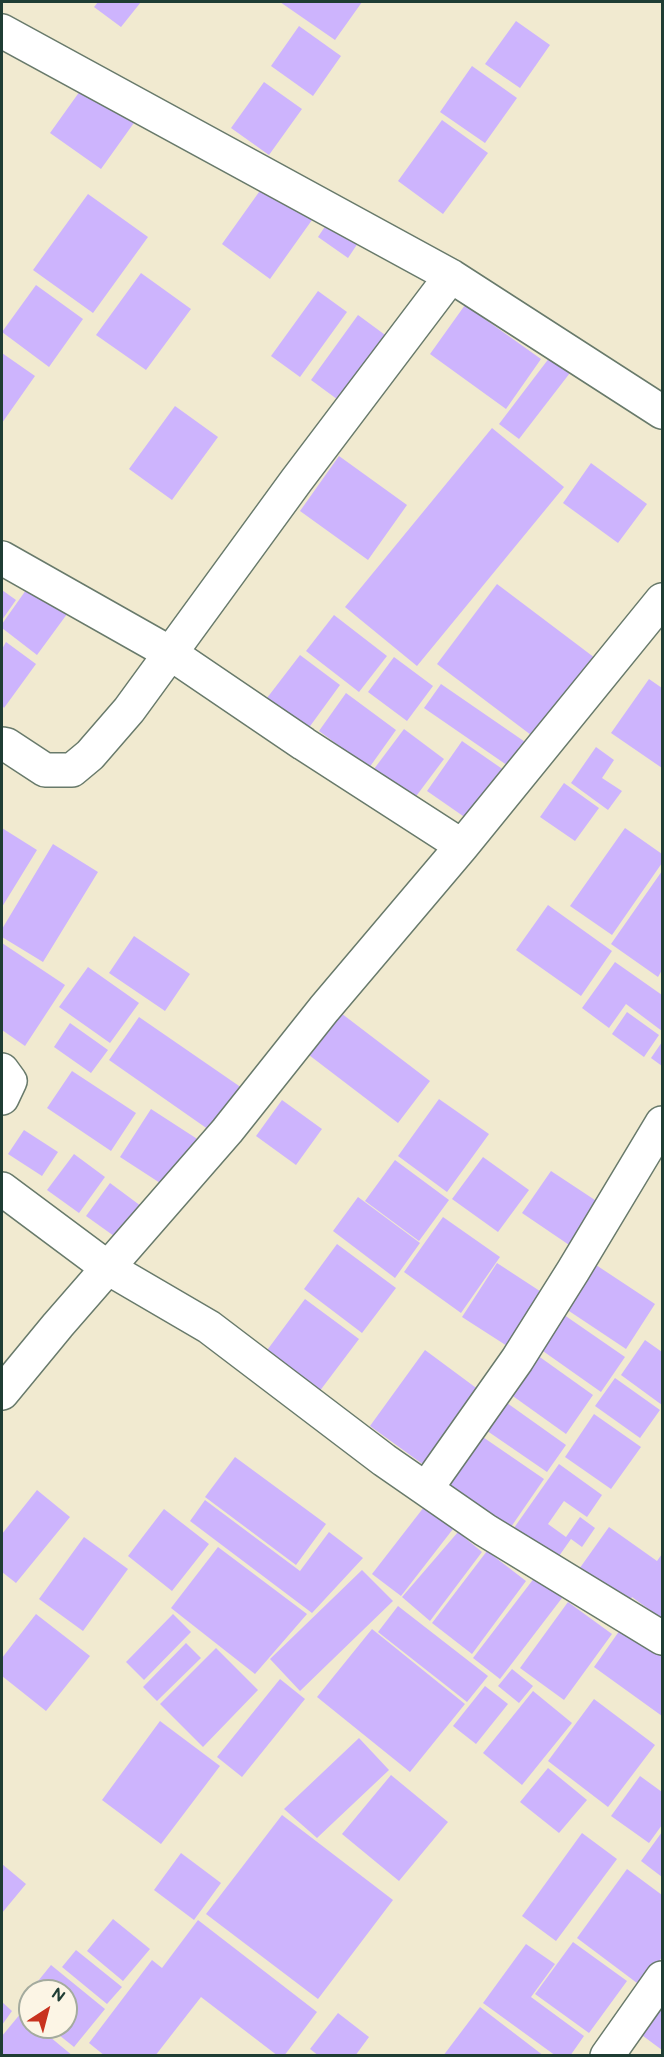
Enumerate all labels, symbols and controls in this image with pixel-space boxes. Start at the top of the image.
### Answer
north arrow [18,1979,78,2039]
text: N [47,1984,68,2007]

